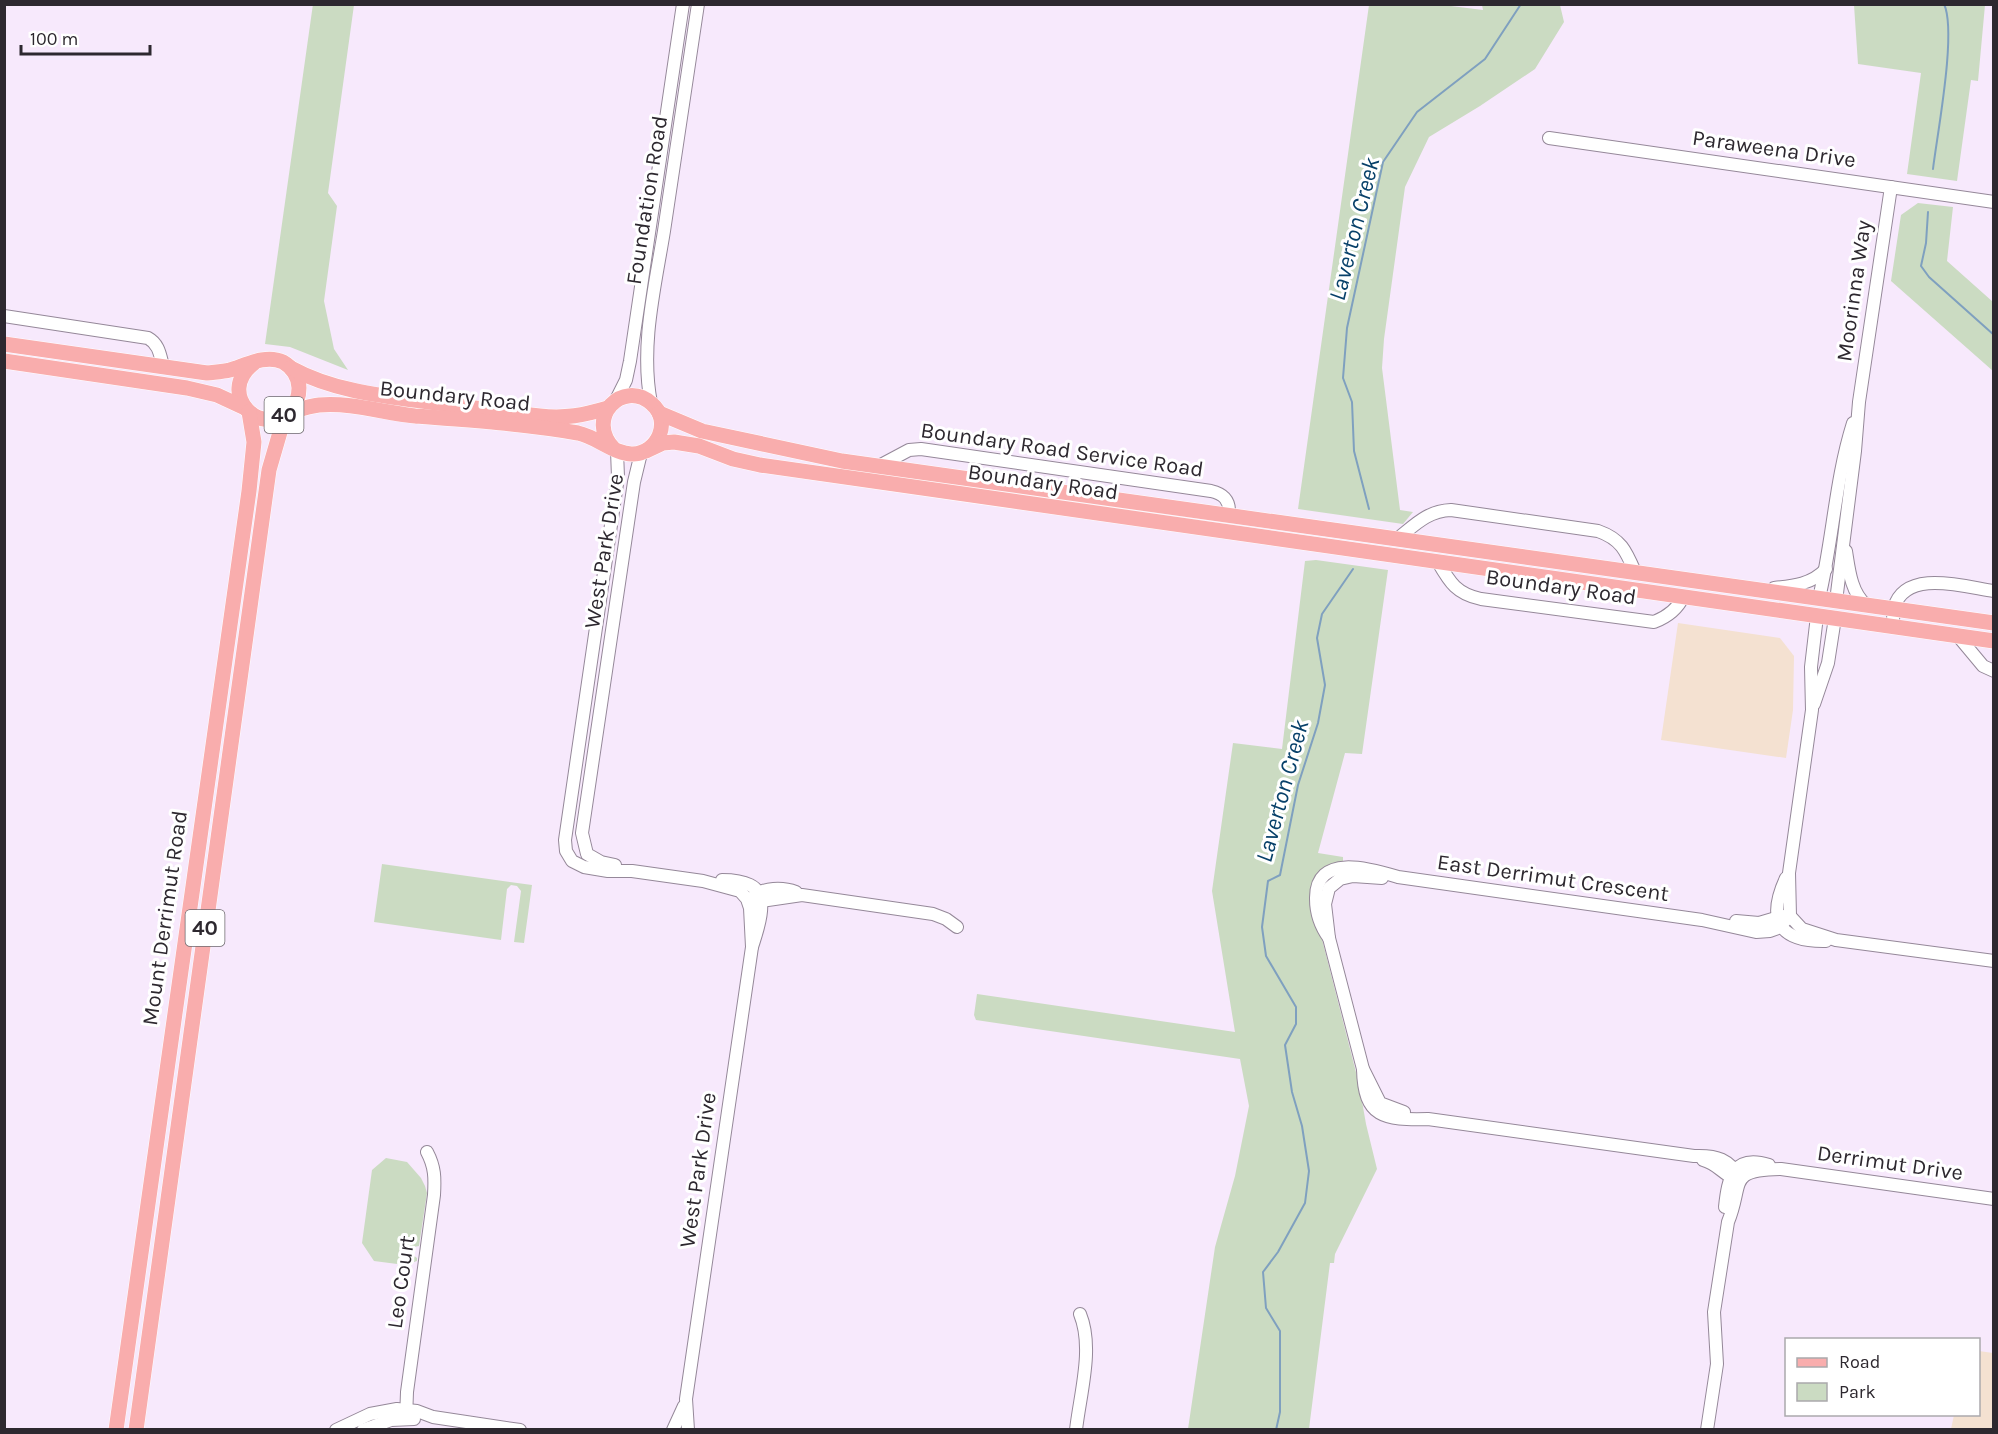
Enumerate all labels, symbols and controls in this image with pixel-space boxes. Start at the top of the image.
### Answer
scale bar [21,18,150,56]
text: 100 m [30,28,78,50]
street label: Foundation Road [621,114,673,286]
street label: Paraweena Drive [1691,125,1857,173]
water label: Laverton Creek [1323,154,1385,303]
street label: Moorinna Way [1831,219,1877,363]
street label: Boundary Road [378,375,532,417]
road number: 40 [264,397,304,433]
street label: Boundary Road Service Road [919,417,1205,483]
street label: Boundary Road [966,458,1120,506]
street label: West Park Drive [579,472,629,630]
street label: Boundary Road [1484,564,1638,610]
water label: Laverton Creek [1250,716,1315,865]
street label: Mount Derrimut Road [137,809,193,1027]
street label: East Derrimut Crescent [1435,849,1671,907]
road number: 40 [186,910,224,946]
street label: West Park Drive [674,1091,722,1249]
street label: Derrimut Drive [1815,1140,1965,1186]
street label: Leo Court [382,1234,420,1330]
legend [1785,1338,1980,1416]
text: Road [1839,1351,1880,1373]
text: Park [1839,1381,1876,1403]

